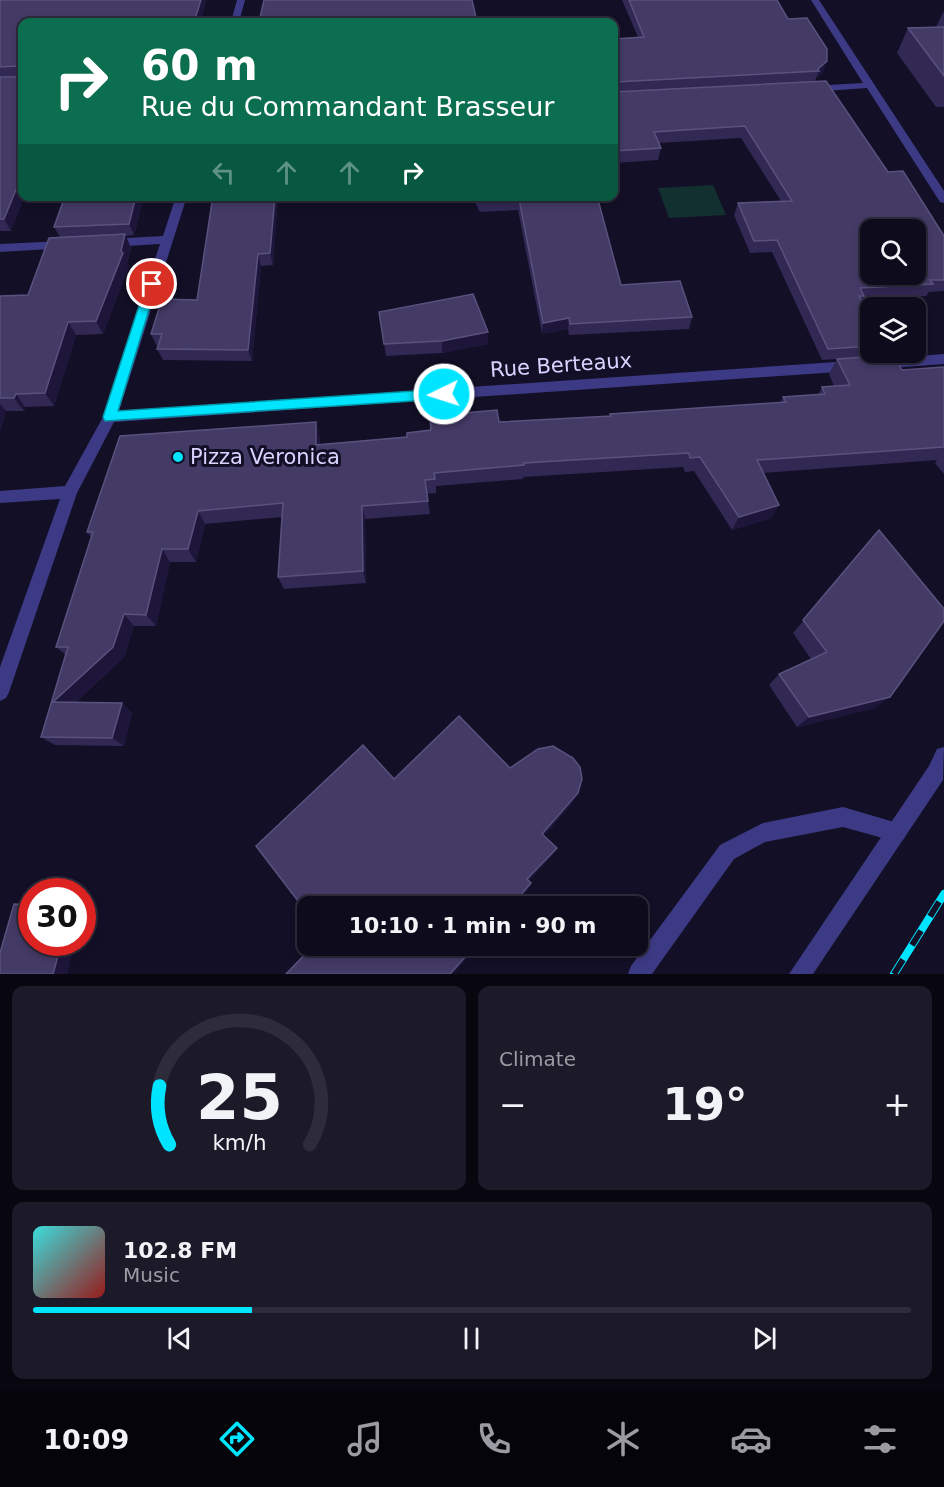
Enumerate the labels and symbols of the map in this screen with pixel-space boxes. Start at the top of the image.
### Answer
pin [126,258,177,309]
street label: Rue Berteaux [489,348,633,382]
position arrow [412,362,476,426]
place label: Pizza Veronica [190,445,340,469]
marker: Pizza Veronica [171,450,185,464]
speed limit sign: 30 [18,878,96,956]

